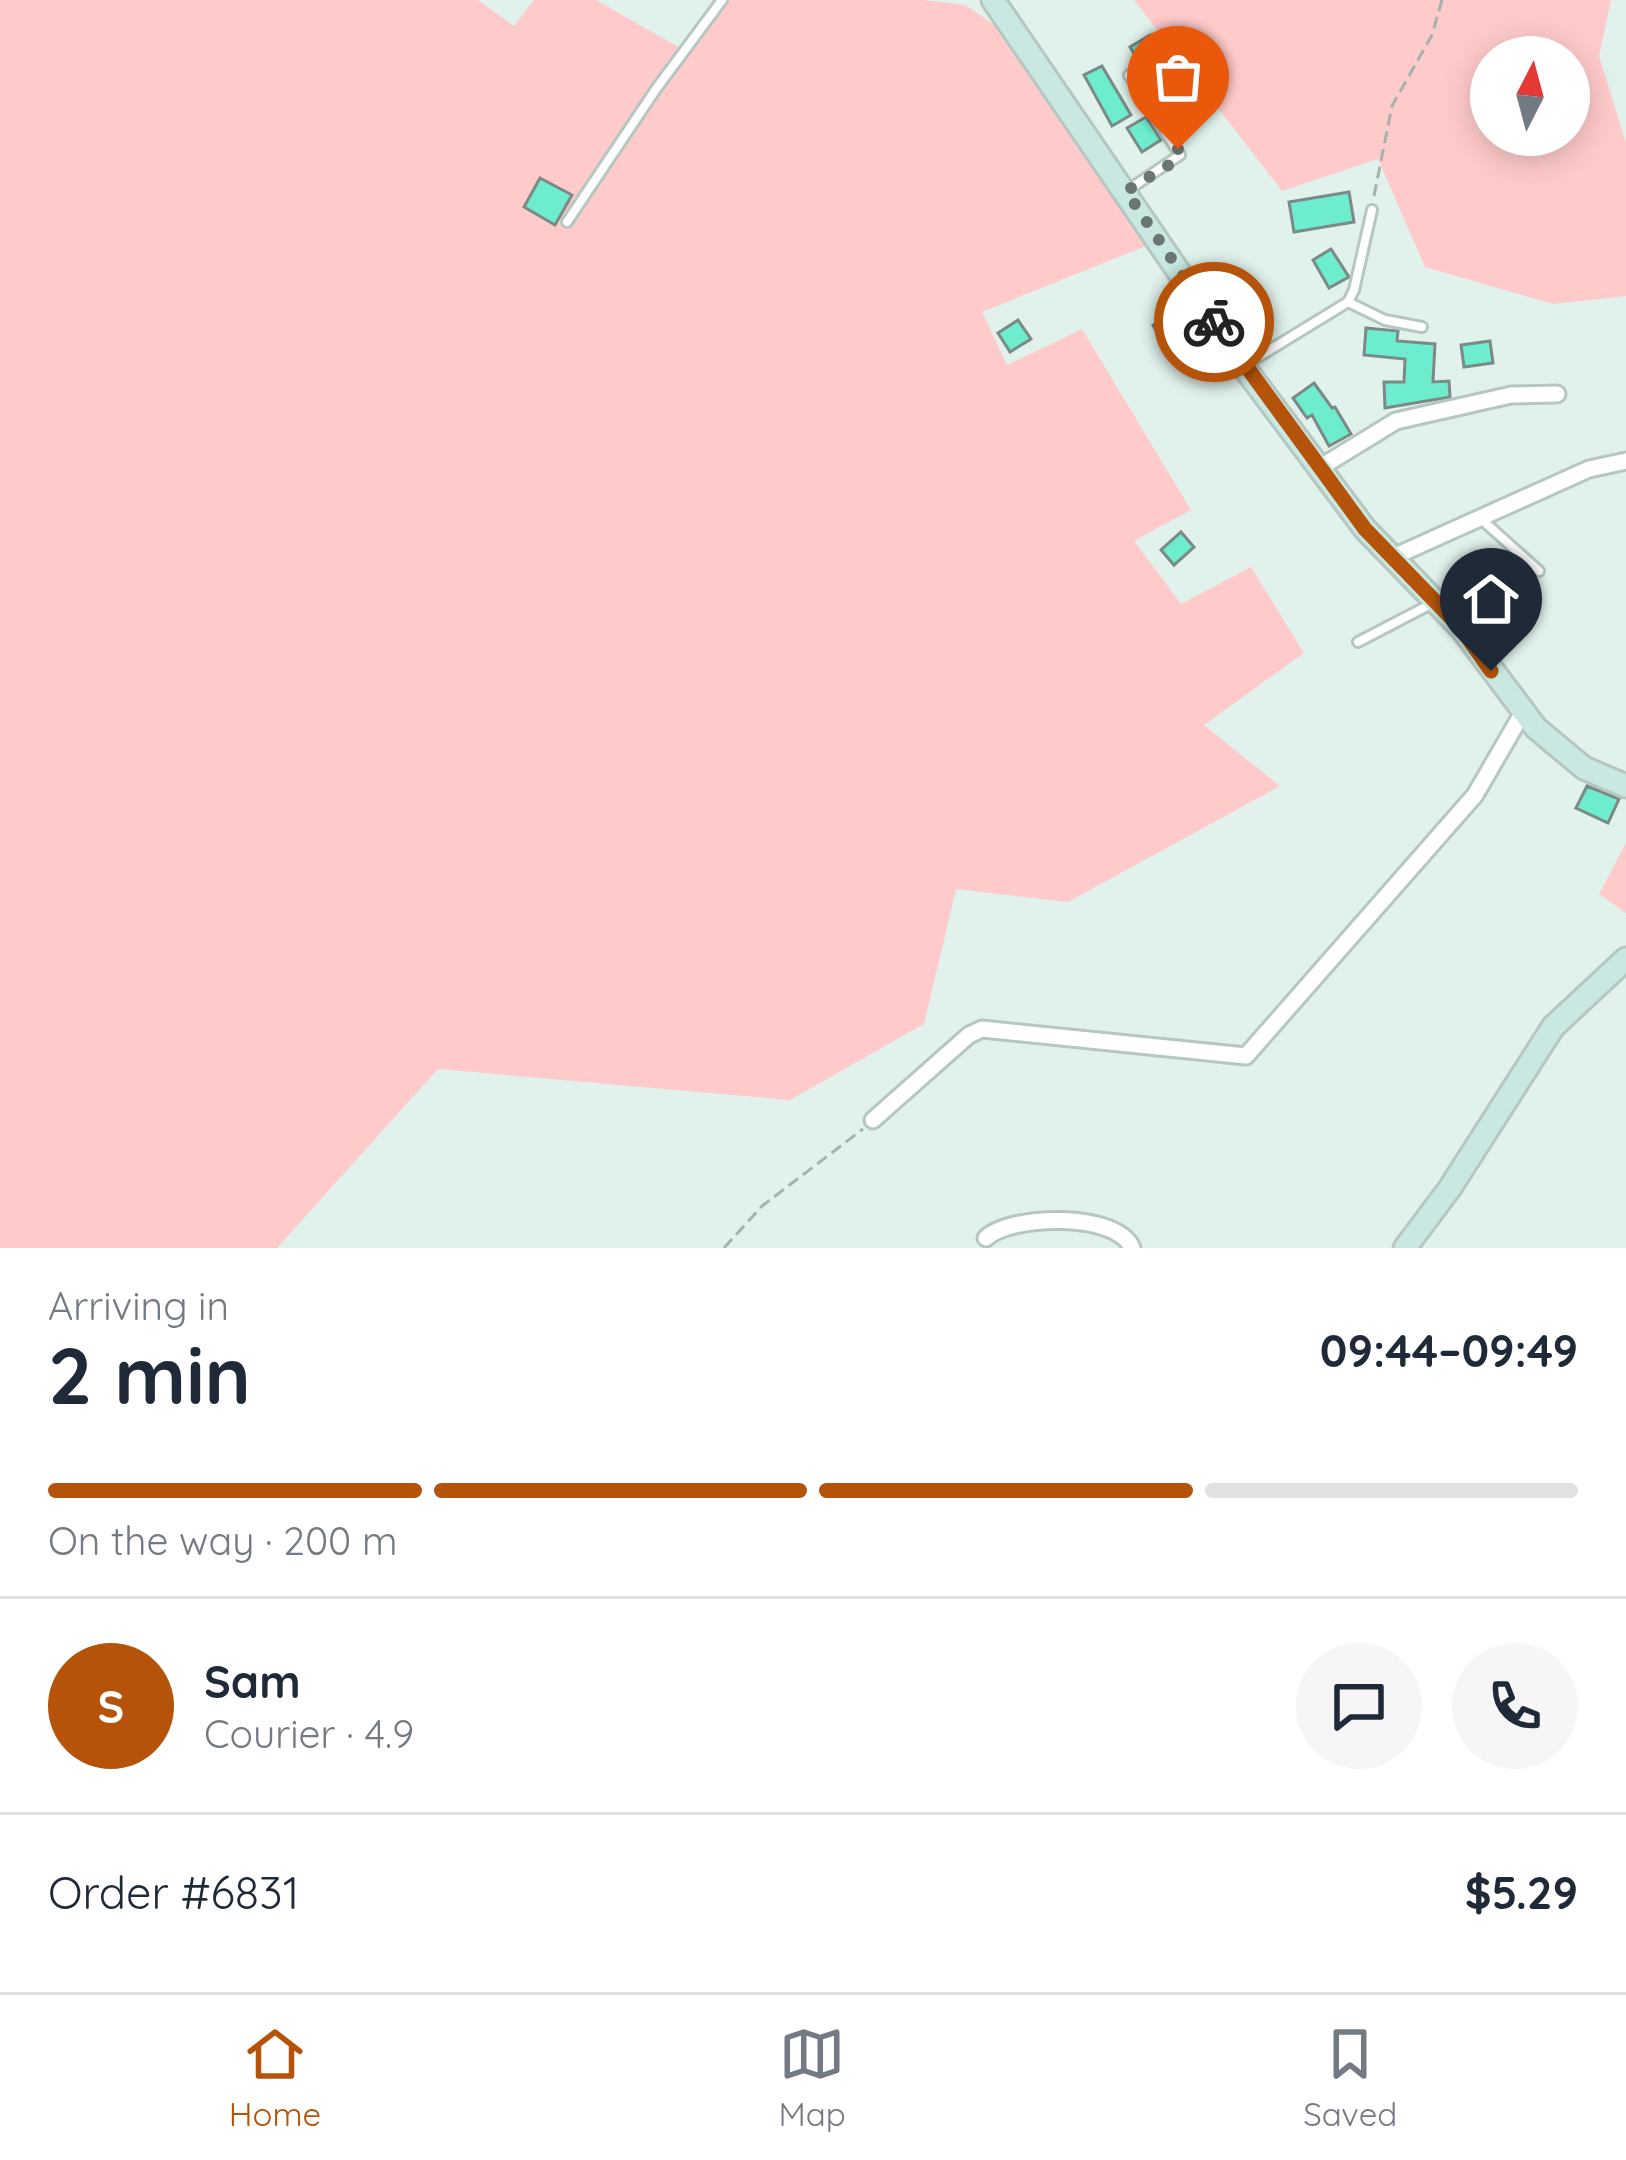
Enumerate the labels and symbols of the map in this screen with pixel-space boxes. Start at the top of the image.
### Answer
pin [1127,26,1229,149]
north arrow [1470,36,1590,156]
courier [1154,262,1274,382]
pin [1440,548,1542,671]

